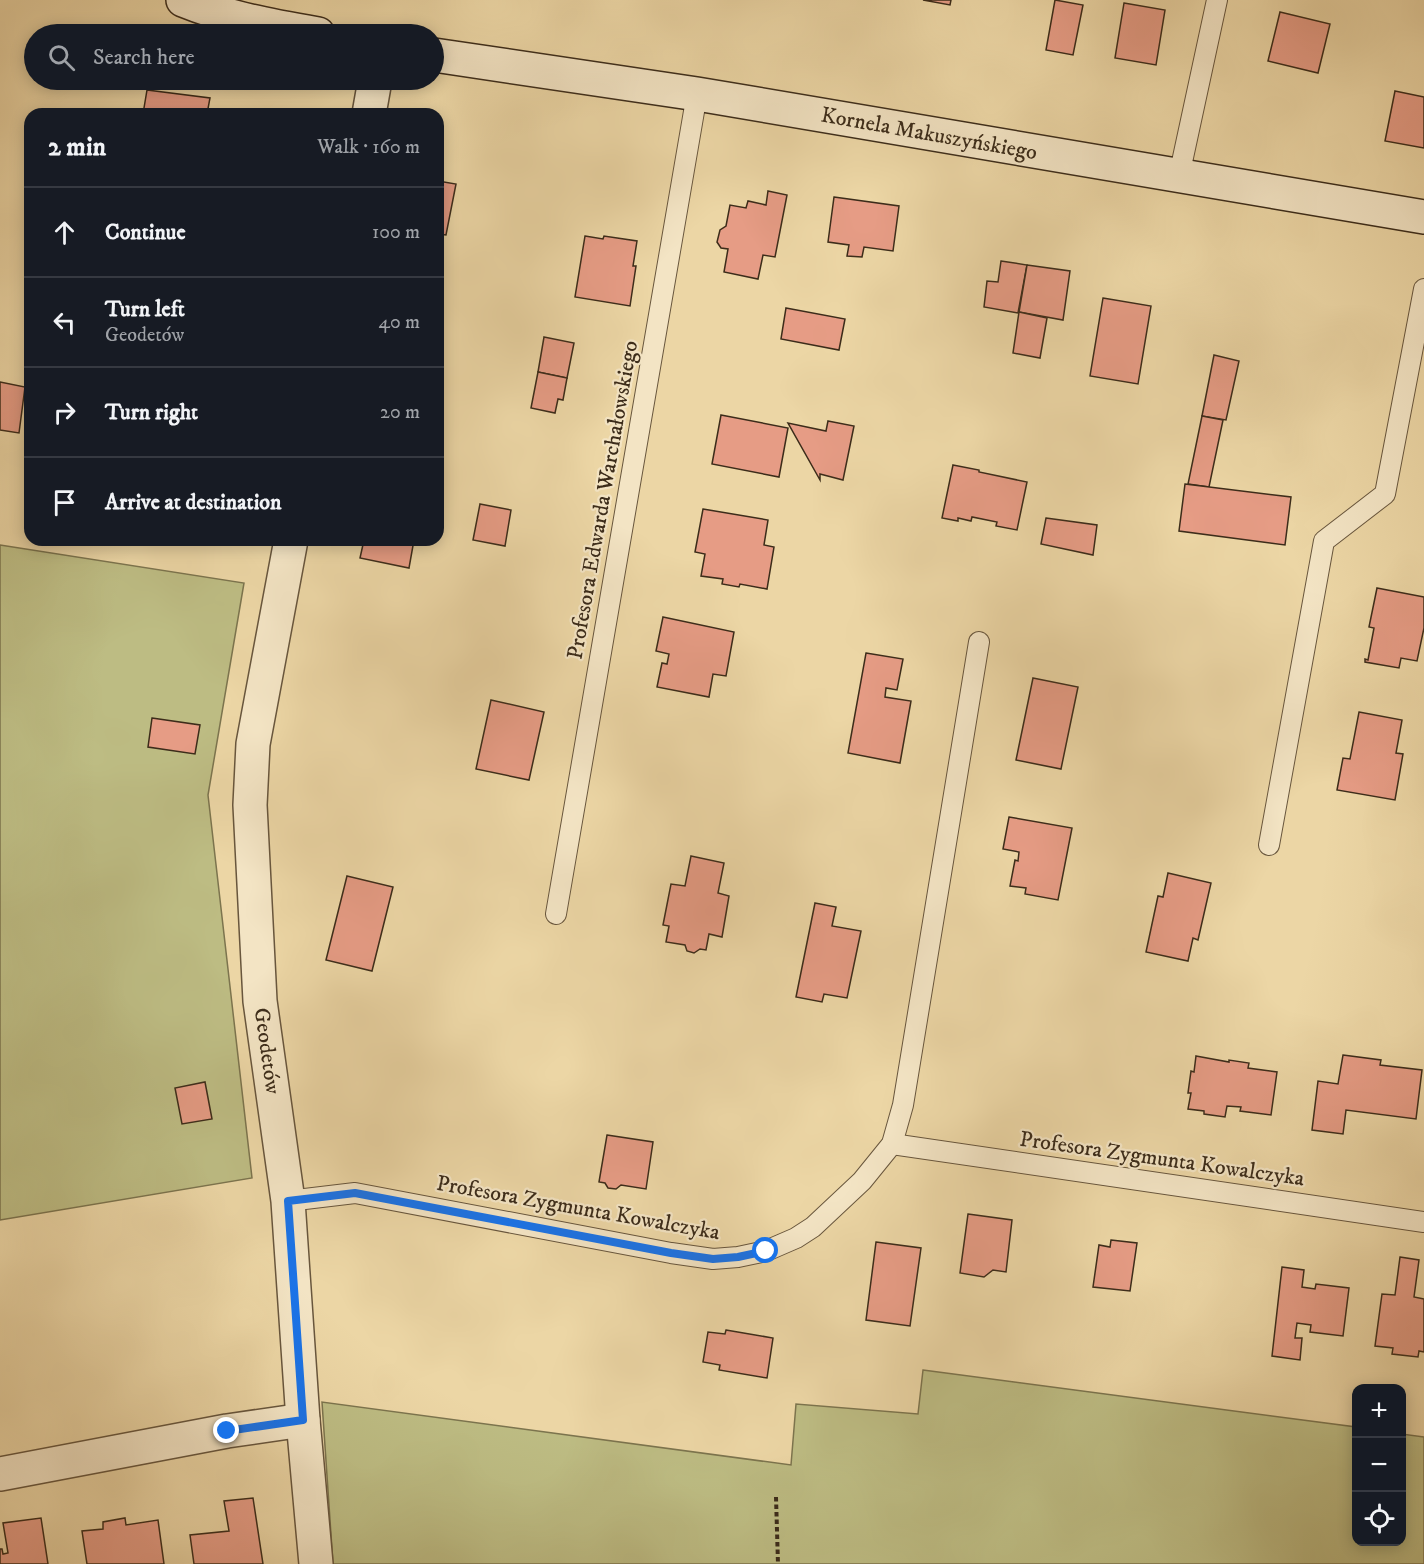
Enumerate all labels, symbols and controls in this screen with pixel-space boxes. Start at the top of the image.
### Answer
search box [24,24,444,90]
icon: search [45,41,78,74]
text: Search here [93,44,195,71]
street label: Kornela Makuszyńskiego [819,102,1039,166]
text: 2 min [48,131,106,164]
text: Walk · 160 m [317,135,420,160]
icon: ahead [48,216,81,249]
text: Continue [105,219,186,246]
text: 100 m [372,220,420,245]
text: Turn left [105,296,185,323]
icon: left [48,306,81,339]
text: 40 m [378,310,420,335]
text: Geodetów [105,323,184,348]
street label: Profesora Edwarda Warchałowskiego [562,339,644,661]
icon: right [48,396,81,429]
text: Turn right [105,399,198,426]
text: 20 m [380,400,420,425]
icon: arrive [48,486,81,519]
text: Arrive at destination [105,489,282,516]
street label: Geodetów [248,1006,286,1096]
street label: Profesora Zygmunta Kowalczyka [1018,1126,1307,1192]
street label: Profesora Zygmunta Kowalczyka [434,1170,722,1246]
route start [752,1237,778,1263]
map controls [1352,1384,1406,1546]
button: + [1352,1384,1406,1438]
route end [213,1417,239,1443]
button: − [1352,1438,1406,1492]
button: locate [1352,1492,1406,1546]

